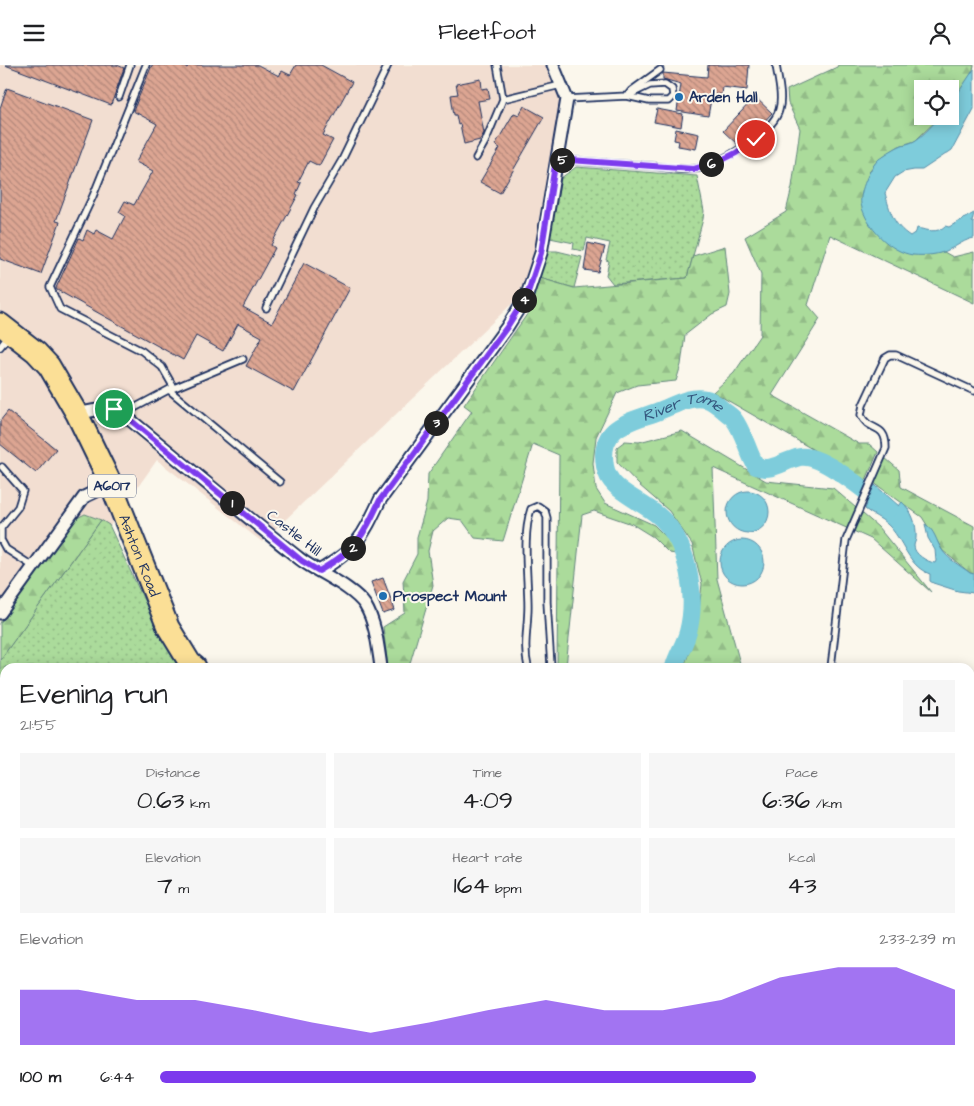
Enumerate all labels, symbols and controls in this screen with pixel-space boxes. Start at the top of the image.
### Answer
text: Fleetfoot [438,17,536,48]
icon: menu [20,19,48,47]
icon: person [926,19,954,47]
map controls [914,80,959,125]
button: locate [914,80,959,125]
place label: Arden Hall [689,87,758,108]
marker: Arden Hall [673,91,685,103]
pin [735,118,777,160]
icon: check [742,125,770,153]
pin: 5 [550,147,574,173]
text: 5 [558,150,567,170]
pin: 6 [698,151,724,177]
text: 6 [707,154,716,174]
pin: 4 [512,287,536,313]
text: 4 [520,290,529,310]
water label: River Tame [639,387,730,427]
pin [93,388,135,430]
icon: arrive [100,395,128,423]
pin: 3 [424,411,448,435]
text: 3 [433,413,440,433]
road number: A6017 [88,475,136,497]
pin: 1 [220,491,244,515]
text: 1 [232,493,233,513]
street label: Castle Hill [262,505,326,561]
street label: Ashton Road [114,511,165,600]
pin: 2 [340,535,366,561]
text: 2 [349,538,358,558]
place label: Prospect Mount [393,586,508,607]
marker: Prospect Mount [377,590,389,602]
text: Evening run [20,675,168,714]
button: share [903,680,955,732]
text: 21:55 [20,714,57,736]
text: Distance [146,763,200,783]
text: Time [473,763,502,783]
text: Pace [786,763,818,783]
text: 0.63 [137,783,184,818]
text: 4:09 [462,783,513,818]
text: 6:36 [762,783,810,818]
text: km [184,794,210,814]
text: /km [810,794,842,814]
text: Elevation [146,848,201,868]
text: Heart rate [452,848,523,868]
text: kcal [788,848,815,868]
text: 7 [157,868,173,903]
text: 164 [453,868,489,903]
text: 43 [787,868,817,903]
text: m [173,879,189,899]
text: bpm [489,879,522,899]
text: Elevation [20,928,83,950]
text: 233–239 m [879,928,955,950]
text: 100 m [20,1066,61,1088]
text: 6:44 [100,1066,134,1088]

